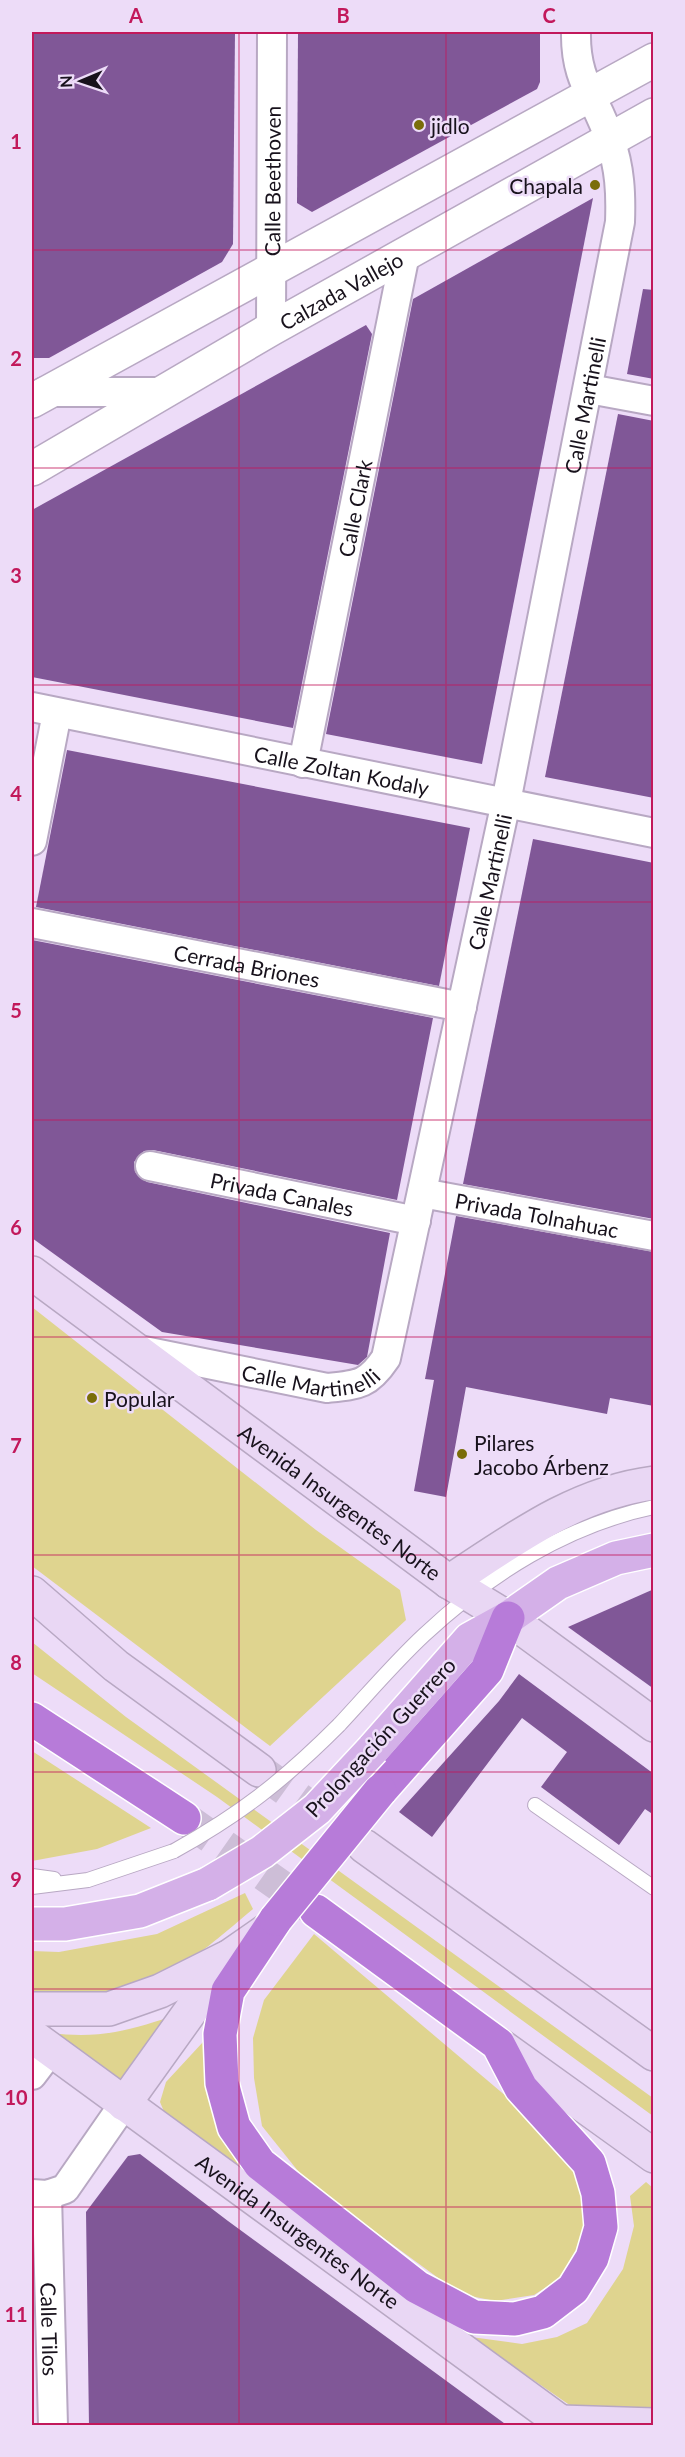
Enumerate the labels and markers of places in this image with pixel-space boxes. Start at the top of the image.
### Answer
place label: jidlo [430,113,470,138]
marker: jidlo [412,118,426,132]
place label: Chapala [509,173,583,198]
marker: Chapala [588,178,602,192]
place label: Popular [104,1386,175,1411]
marker: Popular [85,1391,99,1405]
place label: Pilares Jacobo Árbenz [474,1430,609,1479]
marker: Pilares Jacobo Árbenz [455,1447,469,1461]

